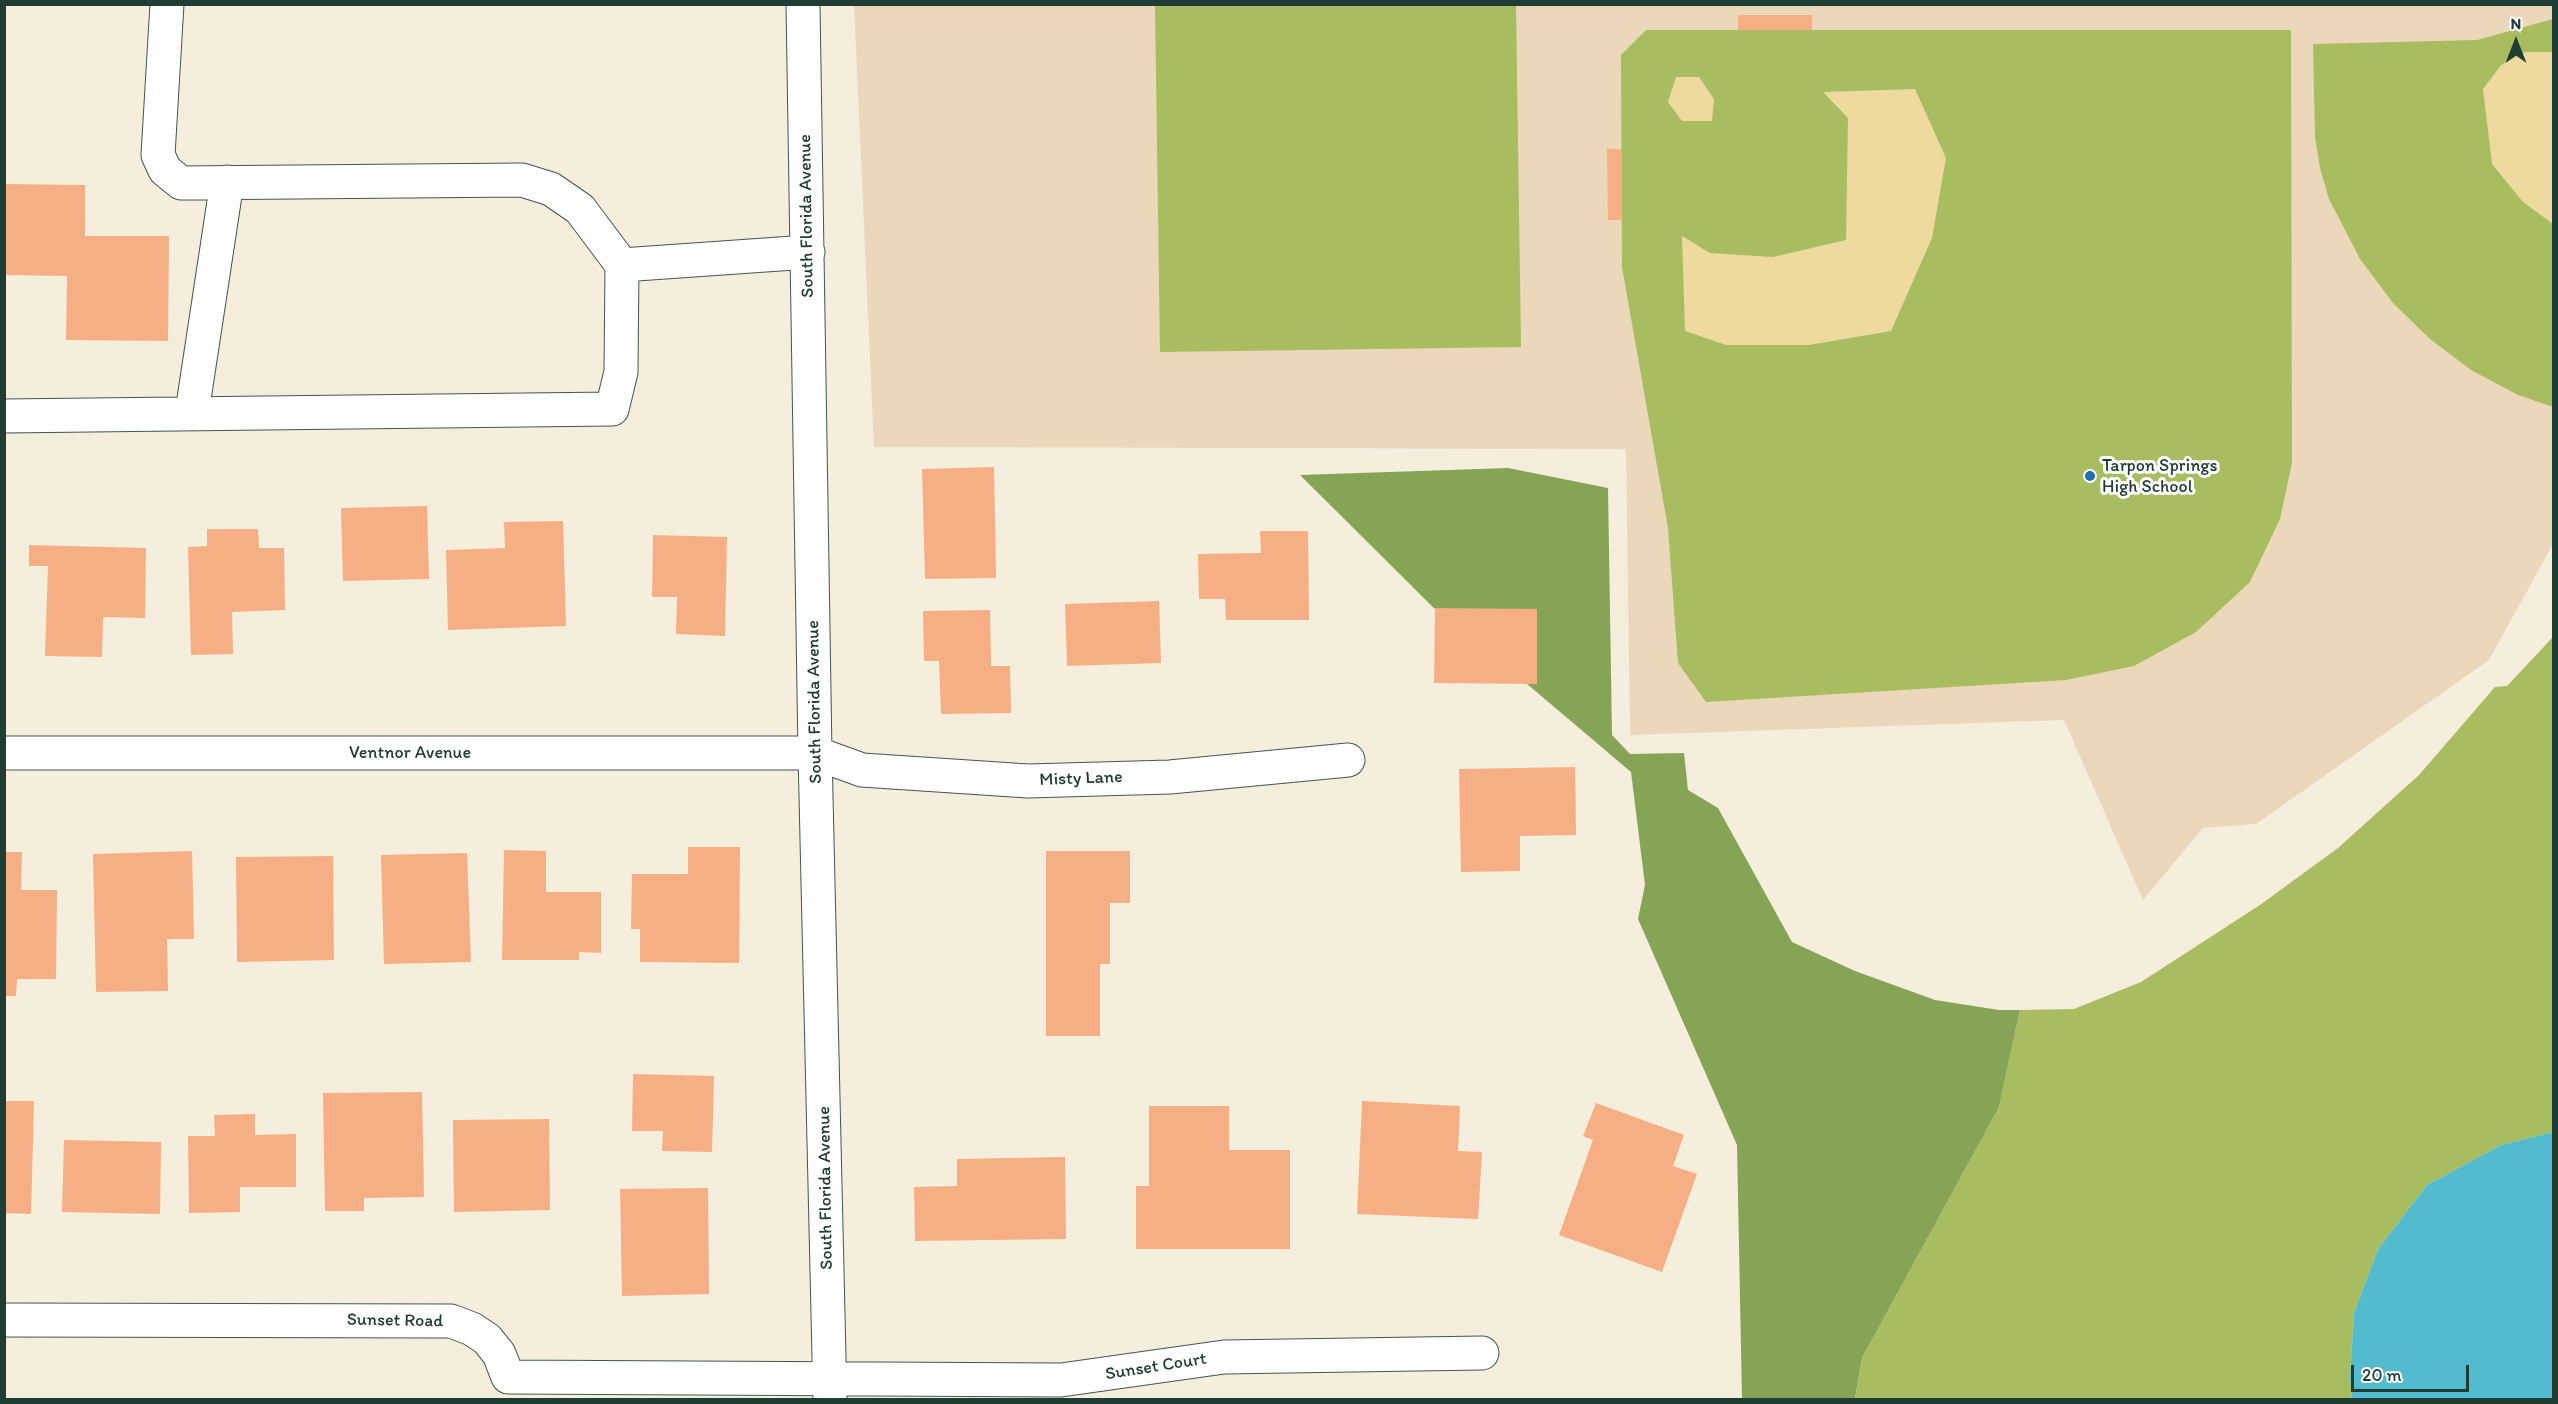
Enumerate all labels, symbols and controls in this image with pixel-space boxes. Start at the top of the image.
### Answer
north arrow [2486,12,2546,72]
text: N [2511,14,2521,33]
street label: South Florida Avenue [795,134,819,298]
place label: Tarpon Springs High School [2102,455,2218,498]
marker: Tarpon Springs High School [2083,469,2097,483]
street label: South Florida Avenue [803,620,827,784]
street label: Ventnor Avenue [349,742,471,764]
street label: Misty Lane [1039,767,1123,791]
street label: South Florida Avenue [814,1106,838,1270]
street label: Sunset Road [347,1309,443,1333]
street label: Sunset Court [1104,1348,1208,1386]
scale bar [2354,1353,2472,1391]
text: 20 m [2362,1364,2402,1386]

